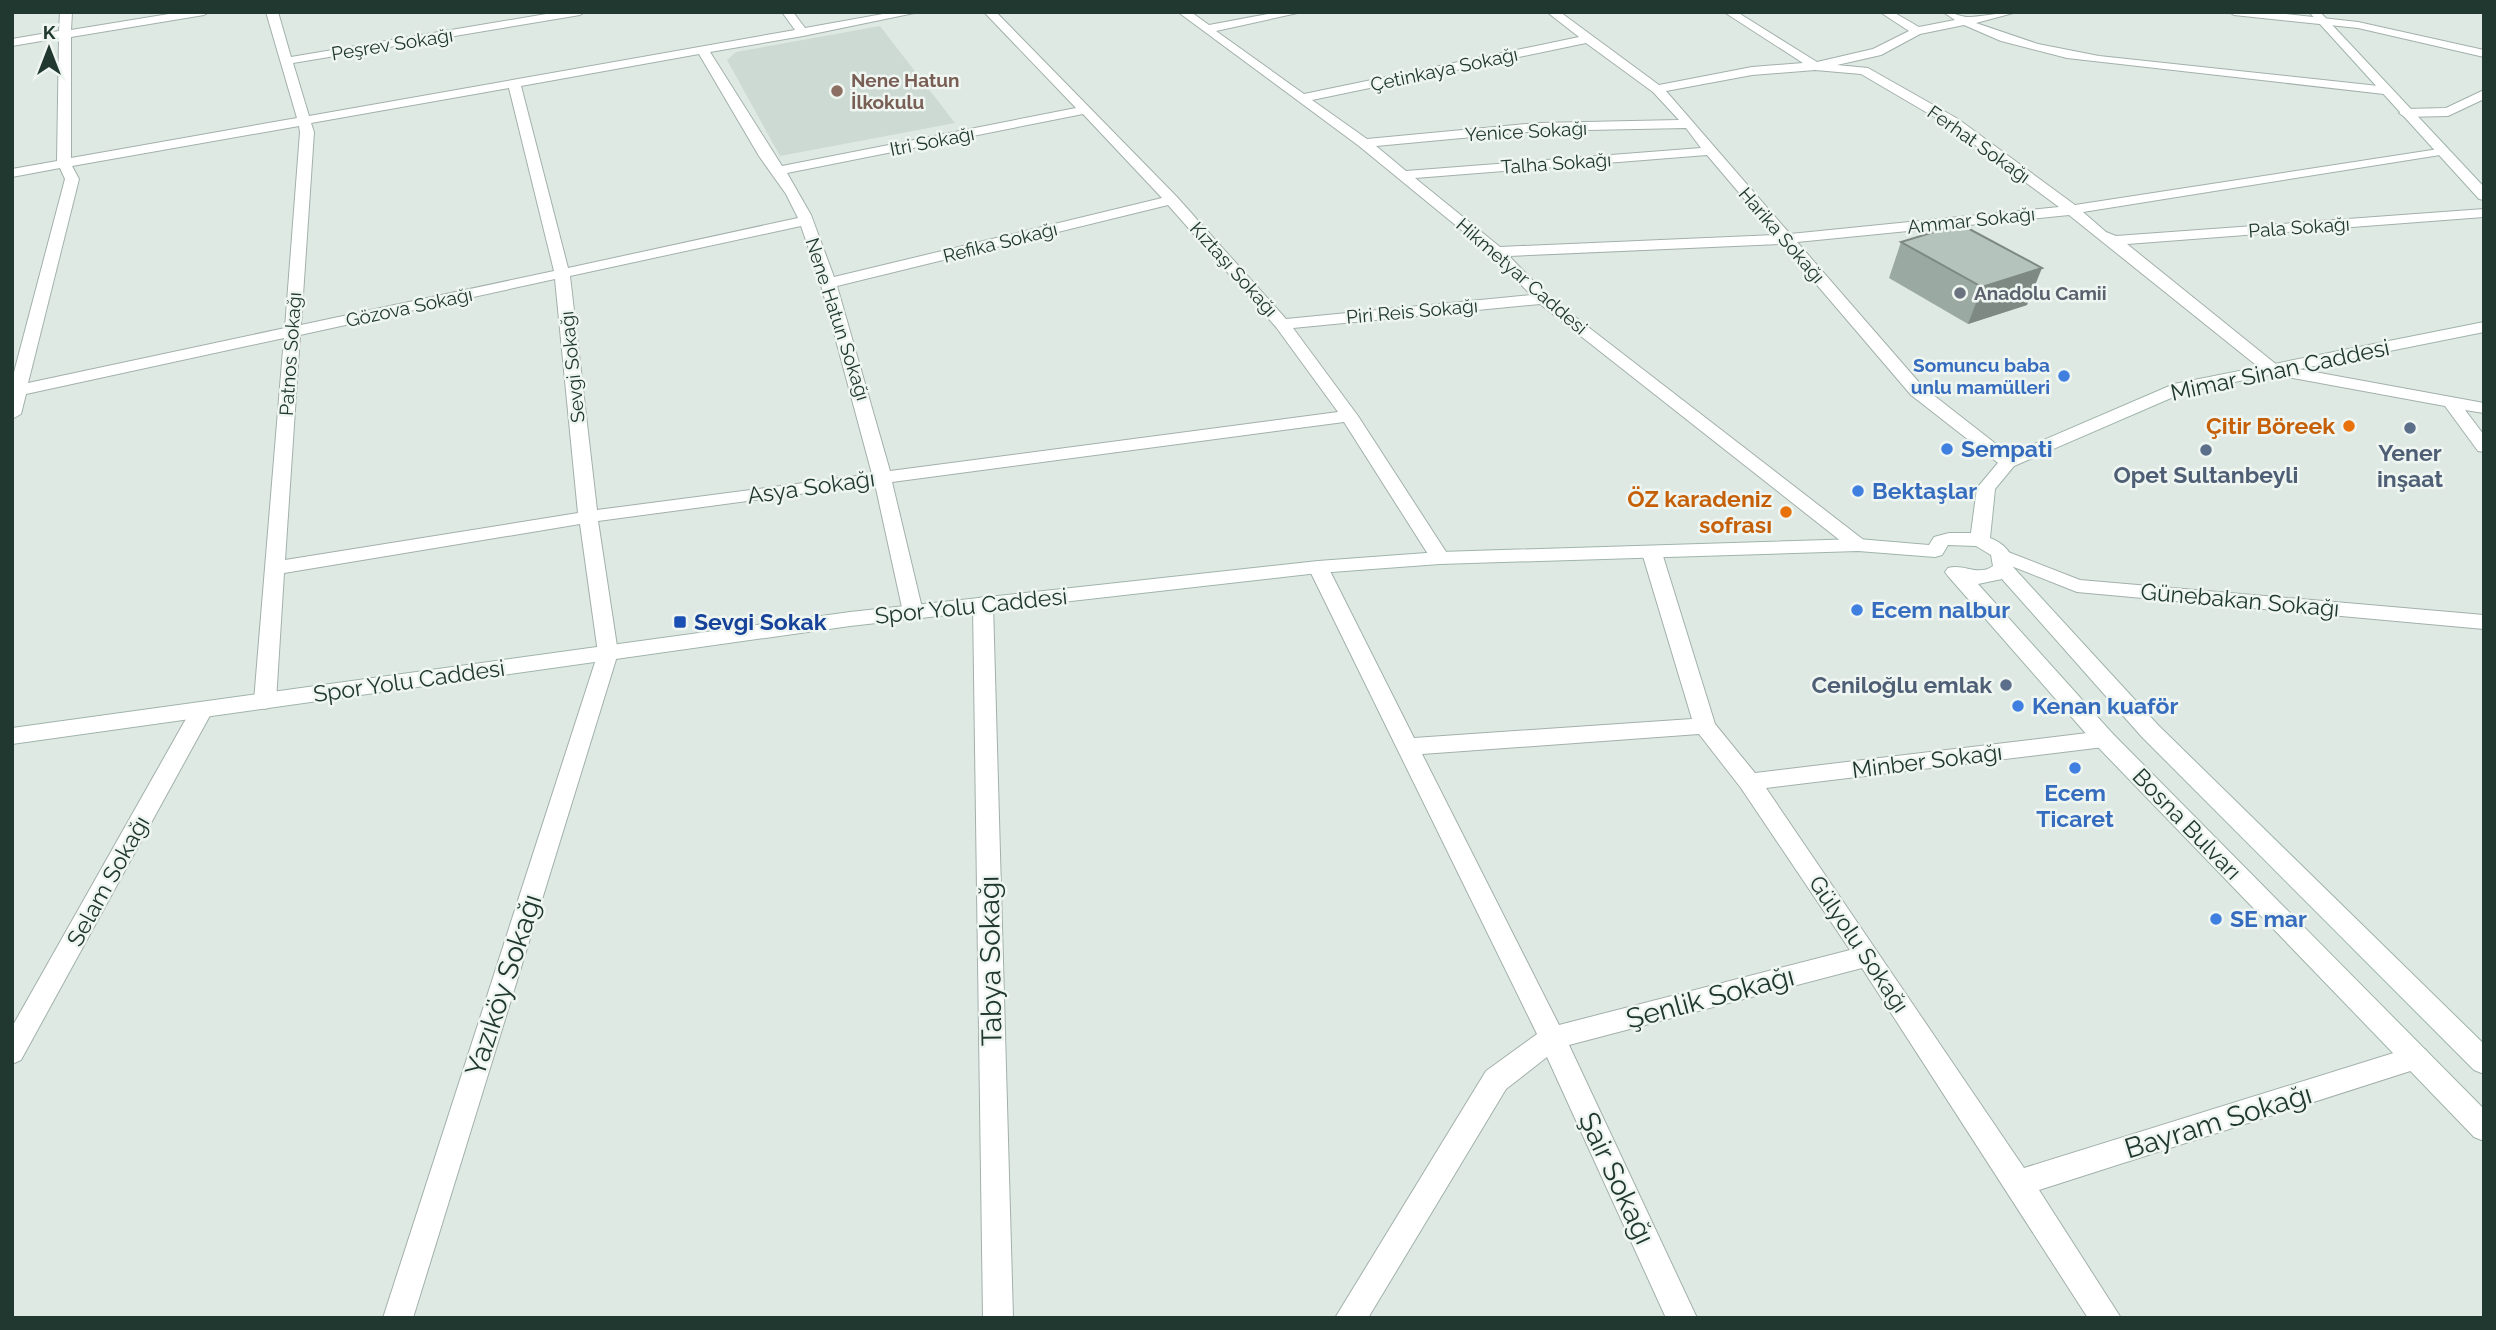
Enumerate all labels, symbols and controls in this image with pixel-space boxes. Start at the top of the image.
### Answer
north arrow [14,14,84,84]
text: K [43,21,56,43]
street label: Peşrev Sokağı [330,24,454,64]
street label: Çetinkaya Sokağı [1368,43,1520,95]
place label: Nene Hatun İlkokulu [851,69,960,113]
marker: Nene Hatun İlkokulu [829,83,845,99]
street label: Ferhat Sokağı [1924,101,2034,187]
street label: Yenice Sokağı [1464,117,1588,145]
street label: Itri Sokağı [888,122,976,160]
street label: Talha Sokağı [1500,148,1612,178]
street label: Harika Sokağı [1735,183,1829,287]
street label: Ammar Sokağı [1906,202,2036,238]
street label: Pala Sokağı [2248,212,2350,242]
street label: Hikmetyar Caddesi [1452,213,1592,339]
street label: Refika Sokağı [941,217,1059,267]
street label: Kıztaşı Sokağı [1186,217,1282,321]
street label: Nene Hatun Sokağı [801,235,875,403]
place label: Anadolu Camii [1974,282,2107,304]
street label: Gözova Sokağı [344,283,474,331]
marker: Anadolu Camii [1952,285,1968,301]
street label: Patnos Sokağı [275,291,305,417]
street label: Piri Reis Sokağı [1345,294,1479,328]
street label: Sevgi Sokağı [555,310,589,424]
street label: Mimar Sinan Caddesi [2168,333,2392,406]
place label: Somuncu baba unlu mamülleri [1911,354,2050,398]
marker: Somuncu baba unlu mamülleri [2056,368,2072,384]
place label: Çitir Böreek [2206,412,2335,439]
marker: Çitir Böreek [2341,418,2357,434]
marker: Yener inşaat [2402,420,2418,436]
place label: Sempati [1961,435,2053,462]
place label: Yener inşaat [2377,439,2443,492]
marker: Sempati [1939,441,1955,457]
marker: Opet Sultanbeyli [2198,442,2214,458]
place label: Opet Sultanbeyli [2114,461,2298,488]
street label: Asya Sokağı [746,464,876,509]
place label: Bektaşlar [1872,477,1977,504]
marker: Bektaşlar [1850,483,1866,499]
place label: ÖZ karadeniz sofrası [1627,485,1772,538]
marker: ÖZ karadeniz sofrası [1778,504,1794,520]
street label: Günebakan Sokağı [2140,577,2340,622]
street label: Spor Yolu Caddesi [873,582,1068,629]
place label: Ecem nalbur [1871,596,2010,623]
marker: Ecem nalbur [1849,602,1865,618]
place label: Sevgi Sokak [694,608,827,635]
marker: Sevgi Sokak [672,614,688,630]
street label: Spor Yolu Caddesi [311,654,507,707]
place label: Ceniloğlu emlak [1811,671,1992,698]
marker: Ceniloğlu emlak [1998,677,2014,693]
place label: Kenan kuaför [2032,692,2178,719]
marker: Kenan kuaför [2010,698,2026,714]
street label: Minber Sokağı [1850,738,2004,783]
marker: Ecem Ticaret [2067,760,2083,776]
street label: Bosna Bulvarı [2128,762,2247,885]
place label: Ecem Ticaret [2036,779,2114,832]
street label: Selam Sokağı [61,811,154,951]
street label: Gülyolu Sokağı [1804,870,1915,1017]
street label: Tabya Sokağı [973,875,1008,1047]
street label: Yazıköy Sokağı [458,890,548,1080]
place label: SE mar [2230,905,2307,932]
marker: SE mar [2208,911,2224,927]
street label: Şenlik Sokağı [1623,959,1798,1036]
street label: Bayram Sokağı [2121,1077,2316,1166]
street label: Şair Sokağı [1572,1107,1661,1249]

